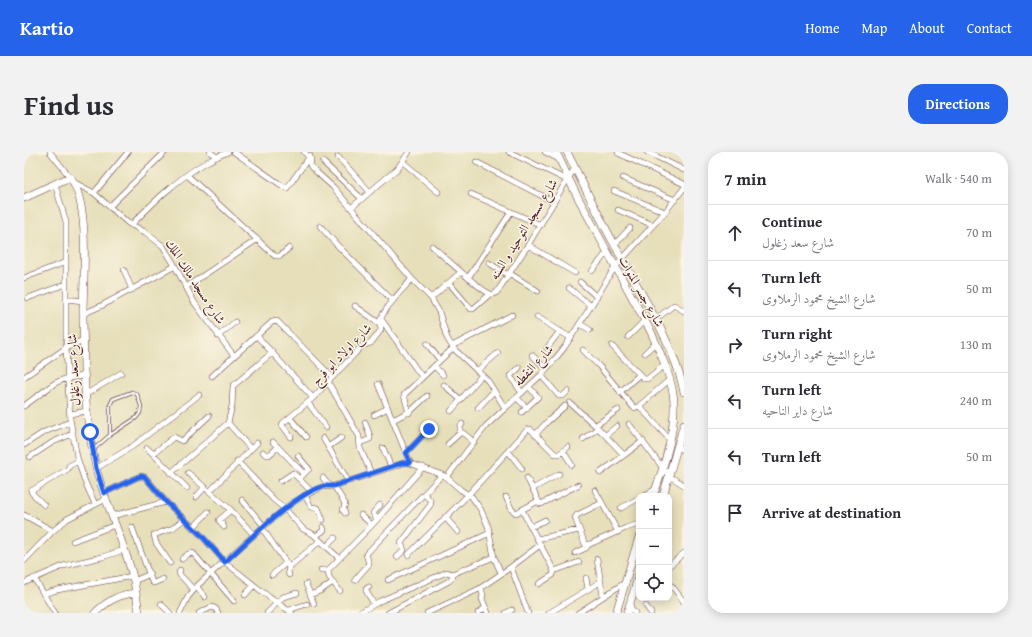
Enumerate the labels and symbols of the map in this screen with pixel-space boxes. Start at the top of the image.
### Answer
street label: شارع مسجد التوحيد و السنه [485,175,564,284]
street label: شارع مسجد مالك الملك [159,235,230,329]
street label: شارع جسر المنوات [612,252,669,331]
street label: شارع اولاد ابو فرج [307,319,377,391]
street label: شارع سعد زغلول [62,333,87,406]
street label: شارع النقطه [509,340,559,392]
route end [420,420,438,438]
route start [81,423,99,441]

